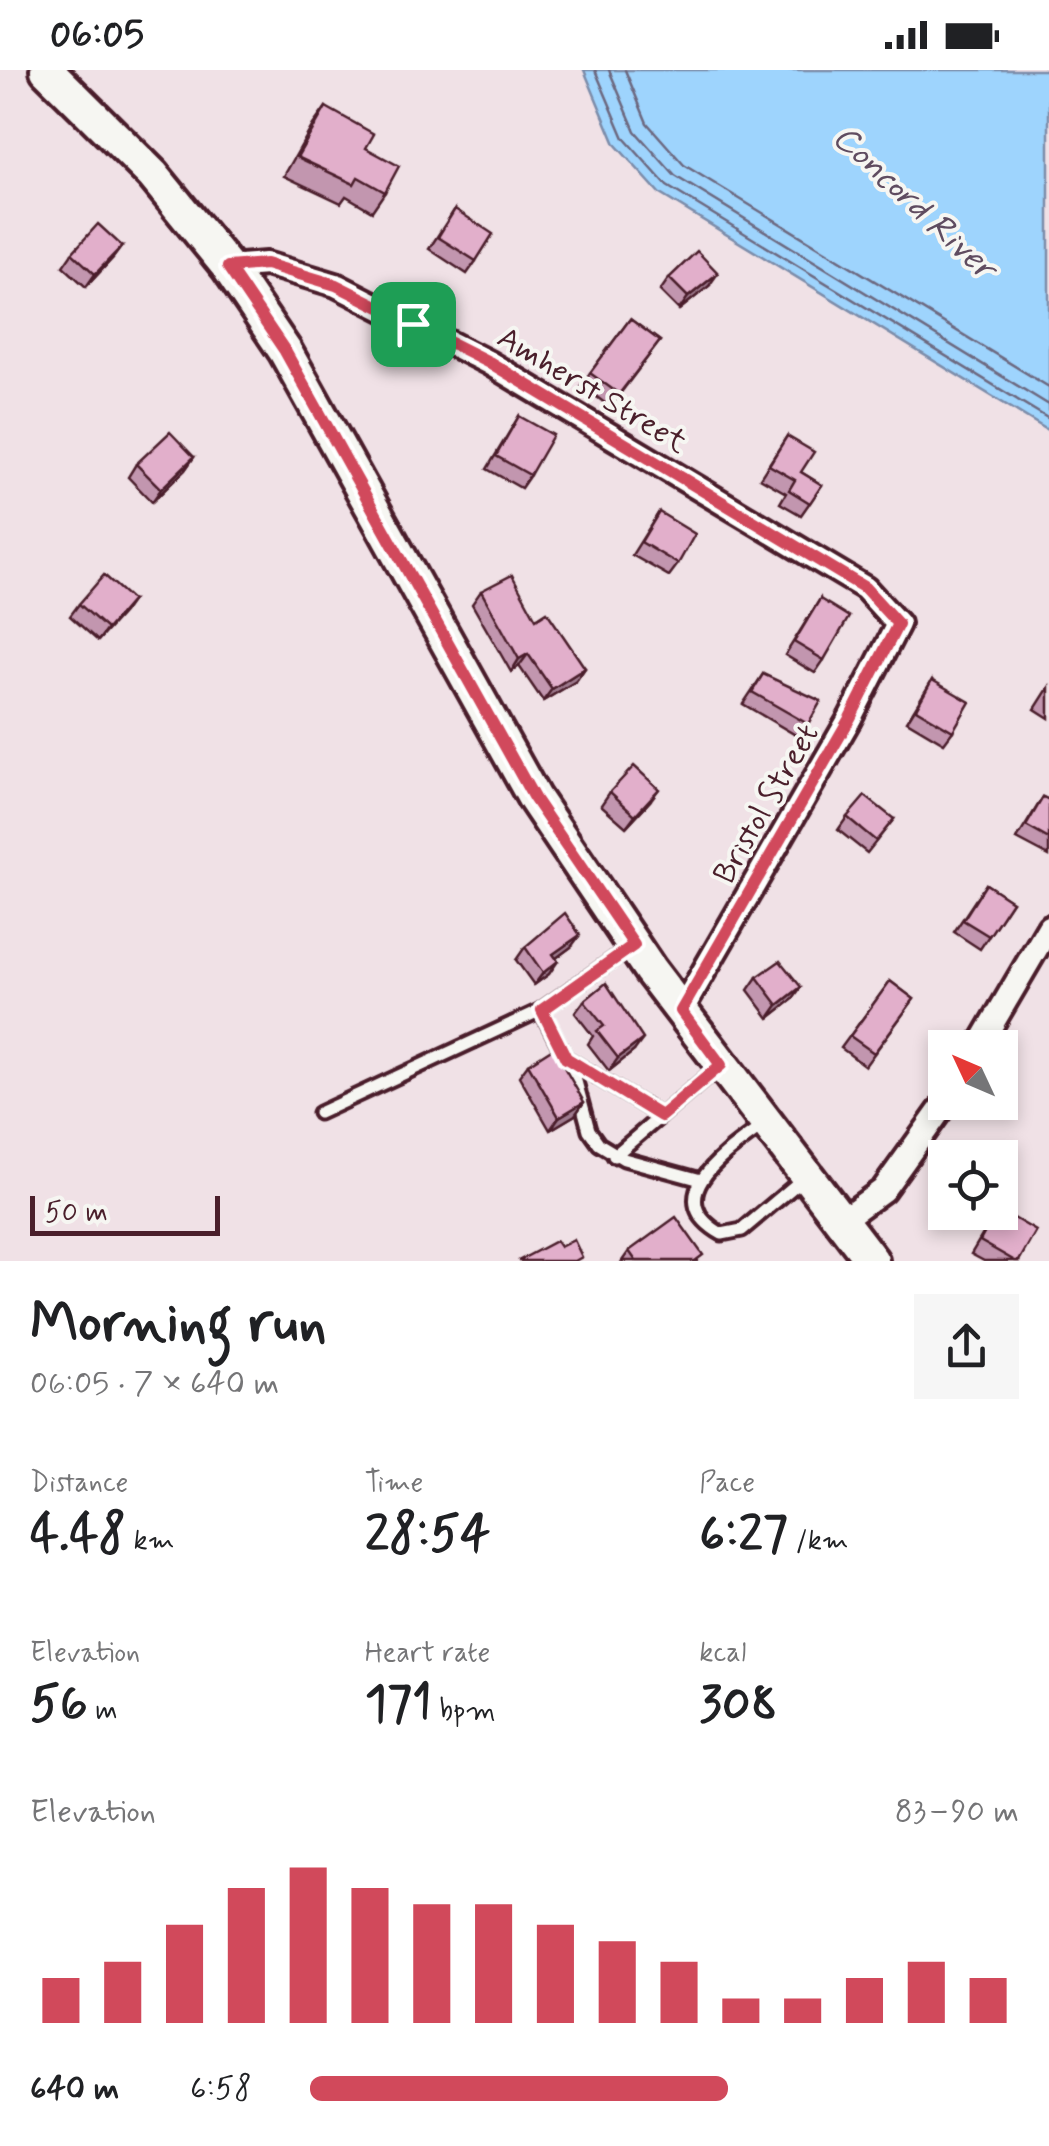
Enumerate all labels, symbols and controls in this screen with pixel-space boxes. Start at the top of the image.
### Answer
text: 06:05 [50,11,144,60]
water label: Concord River [822,115,1008,293]
pin [371,282,456,367]
icon: arrive [386,297,441,352]
street label: Amherst Street [489,317,695,464]
street label: Bristol Street [704,716,829,892]
north arrow [928,1030,1018,1120]
map controls [928,1030,1018,1230]
button: locate [928,1140,1018,1230]
scale bar [30,1191,220,1236]
text: 50 m [45,1195,108,1232]
text: Morning run [30,1289,327,1361]
button: share [914,1294,1019,1399]
text: 06:05 · 7 × 640 m [30,1363,279,1405]
text: Distance [30,1465,128,1502]
text: Time [365,1465,423,1502]
text: Pace [699,1465,755,1502]
text: 4.48 [30,1502,126,1568]
text: 28:54 [365,1502,490,1568]
text: 6:27 [699,1502,788,1568]
text: km [126,1523,174,1560]
text: /km [788,1523,849,1560]
text: Elevation [30,1635,140,1672]
text: Heart rate [365,1635,490,1672]
text: kcal [699,1635,746,1672]
text: 56 [30,1672,88,1738]
text: 171 [365,1672,432,1738]
text: 308 [699,1672,778,1738]
text: m [88,1693,118,1730]
text: bpm [432,1693,496,1730]
text: Elevation [30,1791,156,1833]
text: 83–90 m [895,1791,1019,1833]
text: 640 m [30,2068,119,2110]
text: 6:58 [190,2068,252,2110]

